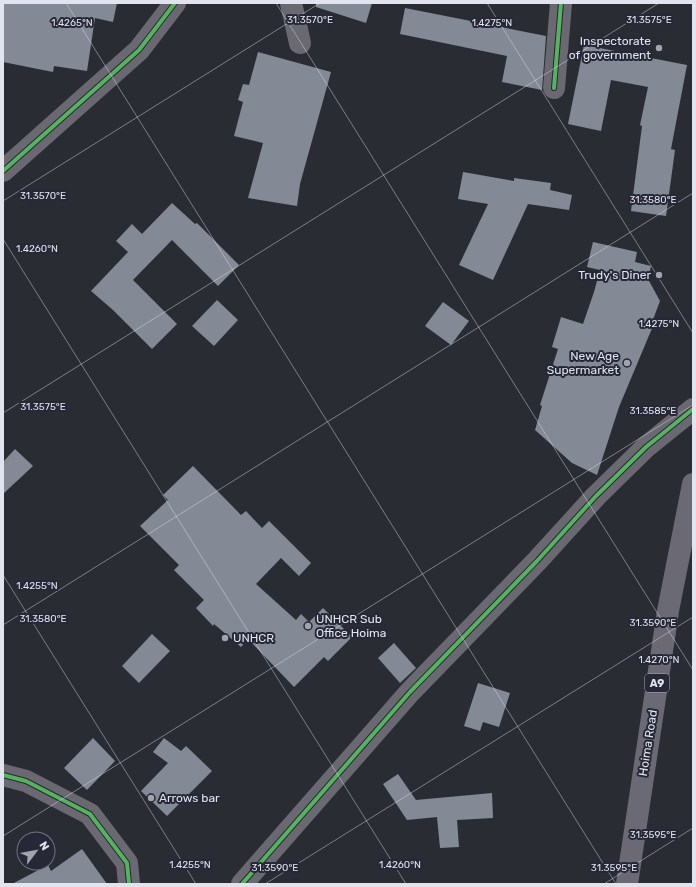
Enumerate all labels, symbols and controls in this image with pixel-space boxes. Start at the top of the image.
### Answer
text: 31.3570°E [287,14,333,26]
text: 31.3575°E [626,14,672,26]
text: 1.4265°N [51,17,93,29]
text: 1.4275°N [472,17,512,29]
place label: Inspectorate of government [569,34,651,62]
marker: Inspectorate of government [654,43,664,53]
text: 31.3570°E [20,190,66,202]
text: 31.3580°E [629,194,677,206]
text: 1.4260°N [16,243,58,255]
place label: Trudy's Diner [578,268,651,282]
marker: Trudy's Diner [654,270,664,280]
text: 1.4275°N [639,318,679,330]
place label: New Age Supermarket [547,349,619,377]
marker: New Age Supermarket [622,358,632,368]
text: 31.3575°E [20,401,66,413]
text: 31.3585°E [630,405,676,417]
text: 1.4255°N [16,580,58,592]
place label: UNHCR Sub Office Hoima [316,612,386,640]
text: 31.3580°E [19,613,67,625]
text: 31.3590°E [630,617,676,629]
marker: UNHCR Sub Office Hoima [303,621,313,631]
place label: UNHCR [233,631,274,645]
marker: UNHCR [220,633,230,643]
text: 1.4270°N [638,654,680,666]
road number: A9 [645,674,669,692]
street label: Hoima Road [636,709,660,777]
place label: Arrows bar [159,791,220,805]
marker: Arrows bar [146,793,156,803]
text: 31.3595°E [630,829,676,841]
north arrow [16,831,56,871]
text: N [36,839,52,853]
text: 1.4255°N [169,859,211,871]
text: 1.4260°N [379,859,421,871]
text: 31.3590°E [252,862,298,874]
text: 31.3595°E [591,862,637,874]

